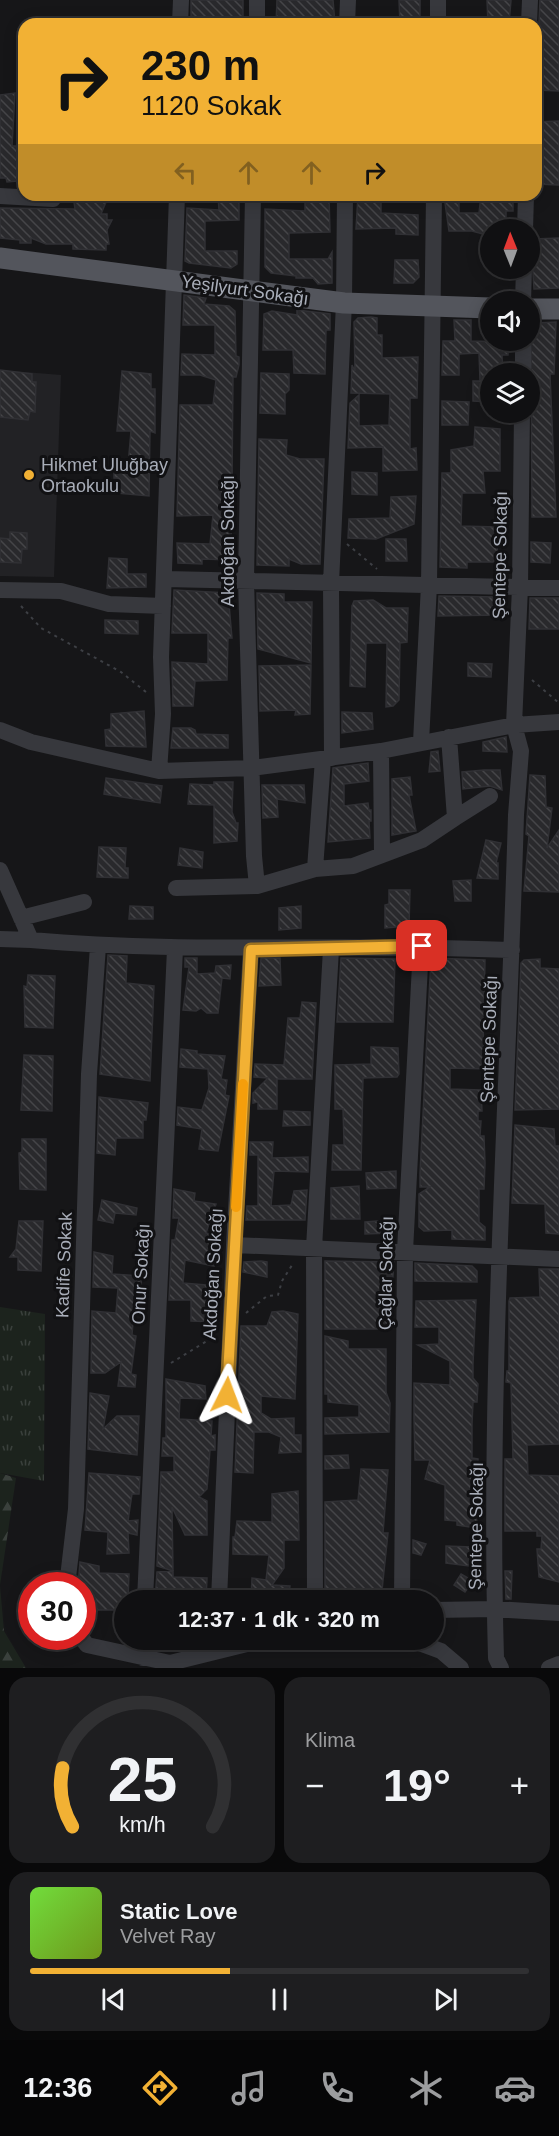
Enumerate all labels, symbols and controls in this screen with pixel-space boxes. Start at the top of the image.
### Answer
icon: right [42,42,120,120]
text: 230 m [141,42,260,89]
text: 1120 Sokak [141,91,282,121]
icon: left [169,156,202,189]
icon: ahead [232,156,265,189]
icon: ahead [295,156,328,189]
icon: right [358,156,391,189]
north arrow [480,219,540,279]
map controls [480,219,540,423]
street label: Yeşilyurt Sokağı [180,271,310,309]
button: sound [480,291,540,351]
button: layers [480,363,540,423]
place label: Hikmet Uluğbay Ortaokulu [41,455,168,496]
marker: Hikmet Uluğbay Ortaokulu [22,468,36,482]
street label: Akdoğan Sokağı [218,475,238,607]
street label: Şentepe Sokağı [489,491,511,619]
pin [396,920,447,971]
icon: arrive [405,929,438,962]
street label: Şentepe Sokağı [477,975,501,1103]
street label: Akdoğan Sokağı [200,1208,226,1340]
street label: Kadife Sokak [52,1211,76,1318]
street label: Çağlar Sokağı [375,1216,397,1330]
street label: Onur Sokağı [128,1223,154,1325]
position arrow [195,1363,259,1427]
street label: Şentepe Sokağı [465,1462,487,1590]
speed limit sign: 30 [18,1572,96,1650]
text: 12:37 · 1 dk · 320 m [178,1607,380,1632]
text: Klima [305,1729,355,1751]
text: 25 [107,1745,177,1814]
text: 19° [383,1760,451,1811]
text: − [305,1767,324,1804]
text: + [510,1767,529,1804]
text: km/h [119,1813,165,1837]
text: Static Love [120,1899,237,1924]
text: Velvet Ray [120,1925,216,1947]
icon: previous [97,1983,130,2016]
icon: pause [263,1983,296,2016]
icon: next [429,1983,462,2016]
icon: directions [139,2067,181,2109]
icon: music [228,2067,270,2109]
icon: phone [316,2067,358,2109]
icon: climate [405,2067,447,2109]
icon: car [494,2067,536,2109]
text: 12:36 [23,2073,92,2103]

